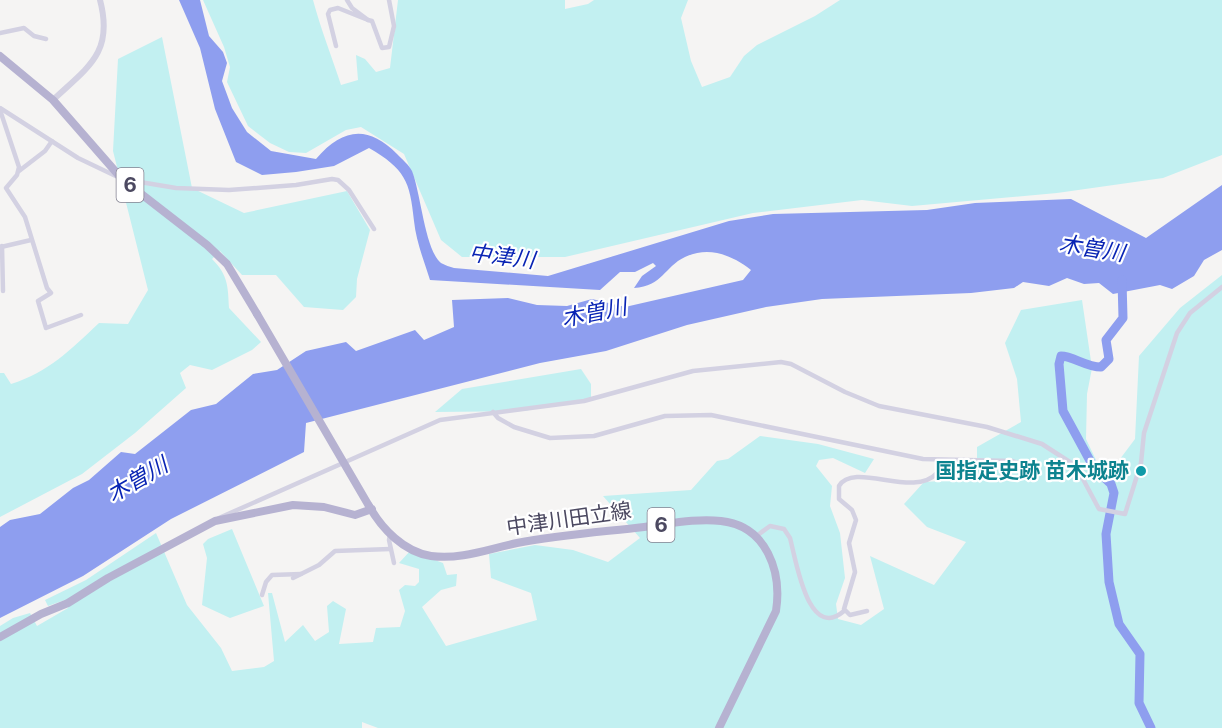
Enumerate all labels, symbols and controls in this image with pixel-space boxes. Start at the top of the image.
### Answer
road number: 6 [116,168,144,202]
water label: 木曽川 [1057,230,1129,266]
water label: 中津川 [468,239,538,273]
water label: 木曽川 [559,293,631,331]
water label: 木曽川 [102,450,174,507]
place label: 国指定史跡 苗木城跡 [935,458,1129,483]
marker: 国指定史跡 苗木城跡 [1134,464,1148,478]
street label: 中津川田立線 [505,497,633,540]
road number: 6 [648,508,674,542]

